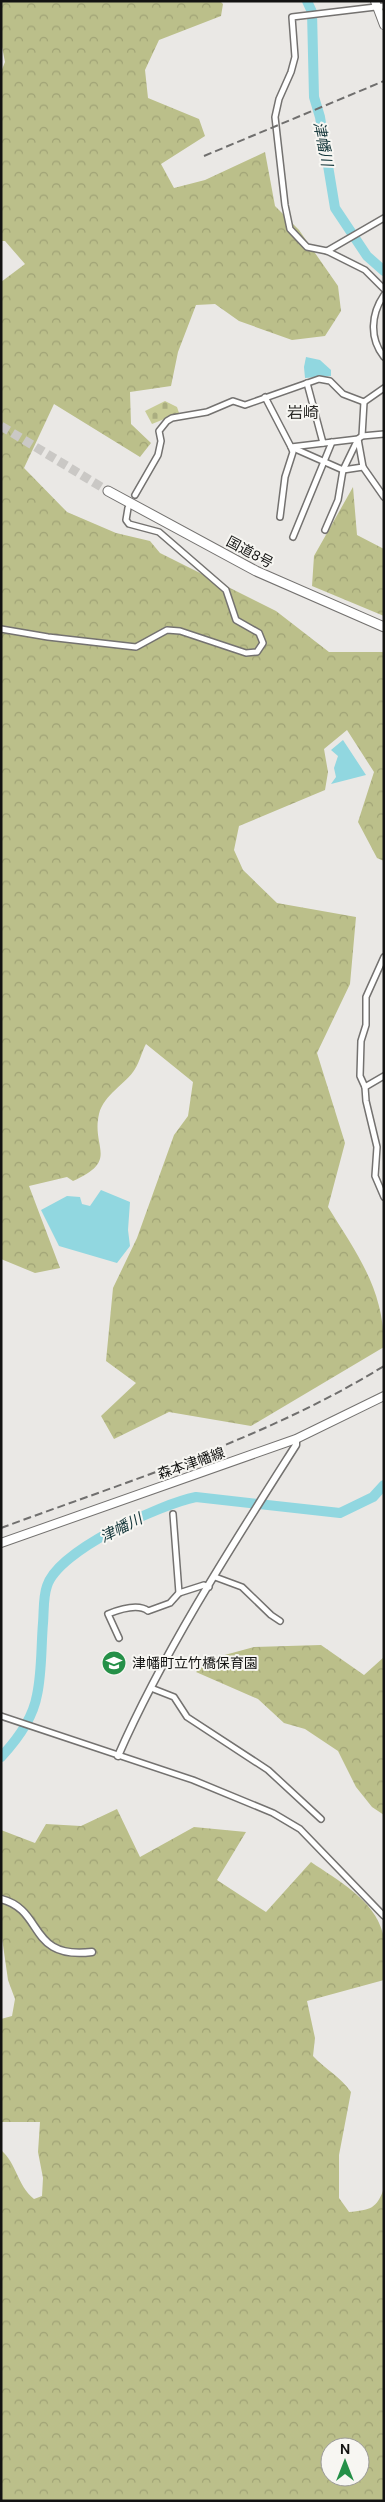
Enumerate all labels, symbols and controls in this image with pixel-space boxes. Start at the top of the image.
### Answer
water label: 津幡川 [309,120,337,170]
district label: 岩崎 [287,402,319,423]
street label: 国道8号 [223,532,277,572]
street label: 森本津幡線 [155,1443,227,1483]
water label: 津幡川 [96,1508,147,1547]
school or university icon: 津幡町立竹橋保育園 [101,1650,127,1676]
place label: 津幡町立竹橋保育園 [132,1654,258,1672]
north arrow [320,2437,370,2487]
text: N [340,2440,350,2458]

